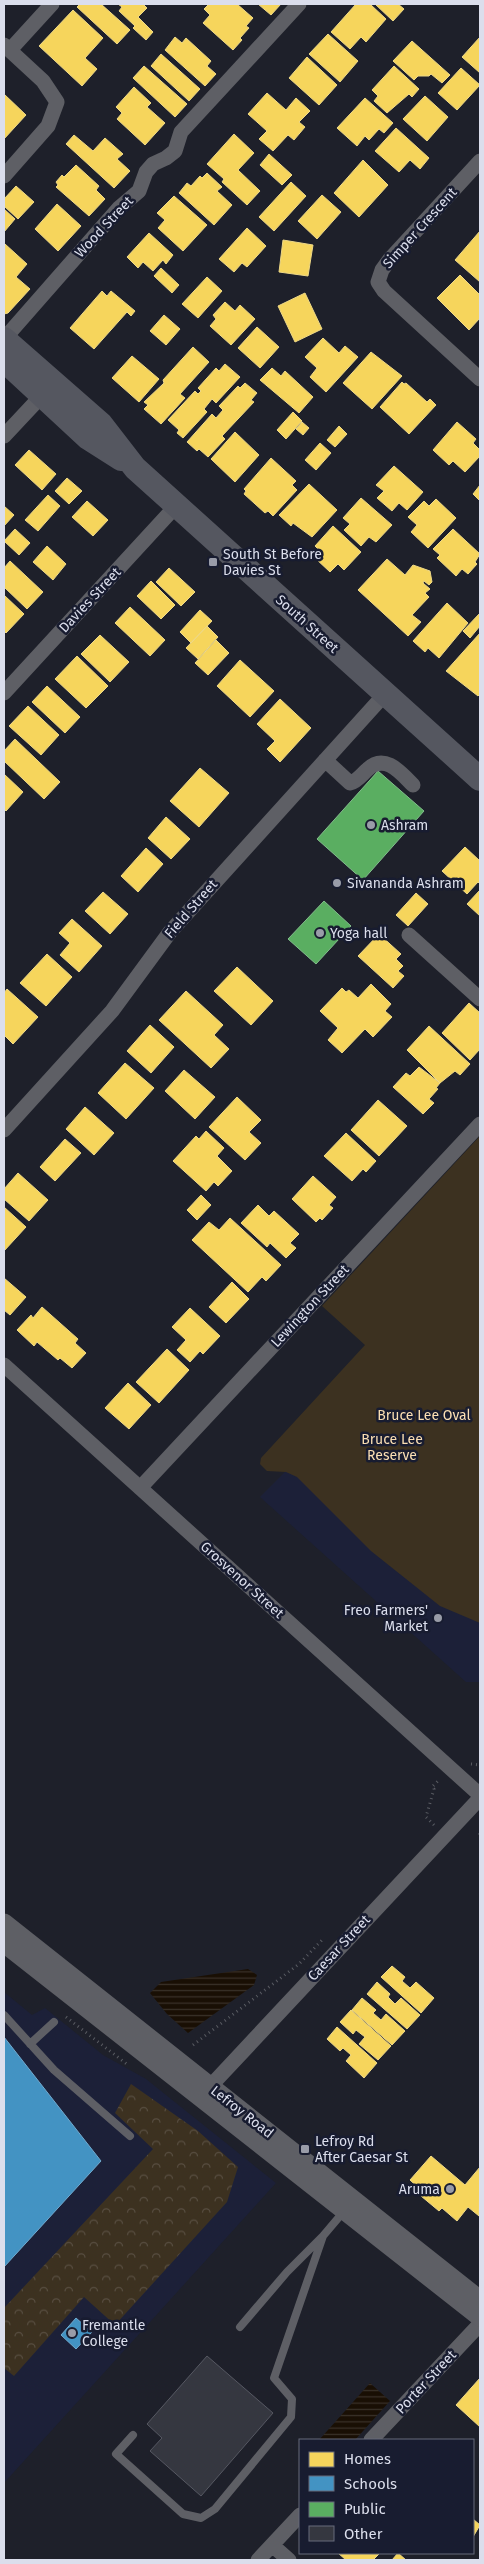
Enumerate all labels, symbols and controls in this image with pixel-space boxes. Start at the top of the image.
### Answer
street label: Simper Crescent [379,183,461,272]
street label: Wood Street [71,192,137,261]
place label: South St Before Davies St [223,546,322,579]
marker: South St Before Davies St [207,556,219,568]
street label: Davies Street [55,563,125,636]
street label: South Street [272,591,343,657]
place label: Ashram [381,817,428,834]
marker: Ashram [365,819,377,831]
place label: Sivananda Ashram [347,875,464,892]
street label: Field Street [161,876,222,942]
marker: Sivananda Ashram [331,877,343,889]
place label: Yoga hall [330,925,387,942]
marker: Yoga hall [314,927,326,939]
street label: Lewington Street [267,1261,353,1351]
park label: Bruce Lee Oval [377,1407,471,1424]
park label: Bruce Lee Reserve [361,1431,423,1464]
street label: Grosvenor Street [197,1538,288,1622]
place label: Freo Farmers' Market [344,1602,429,1635]
marker: Freo Farmers' Market [432,1612,444,1624]
street label: Caesar Street [304,1911,375,1985]
street label: Lefroy Road [207,2082,277,2142]
place label: Lefroy Rd After Caesar St [315,2133,409,2166]
marker: Lefroy Rd After Caesar St [299,2143,311,2155]
place label: Aruma [399,2181,440,2198]
marker: Aruma [444,2183,456,2195]
place label: Fremantle College [82,2317,145,2350]
marker: Fremantle College [66,2327,78,2339]
street label: Porter Street [392,2346,460,2417]
legend [299,2439,474,2554]
text: Homes [344,2450,391,2468]
text: Schools [344,2475,397,2493]
text: Public [344,2500,386,2518]
text: Other [344,2525,383,2543]

